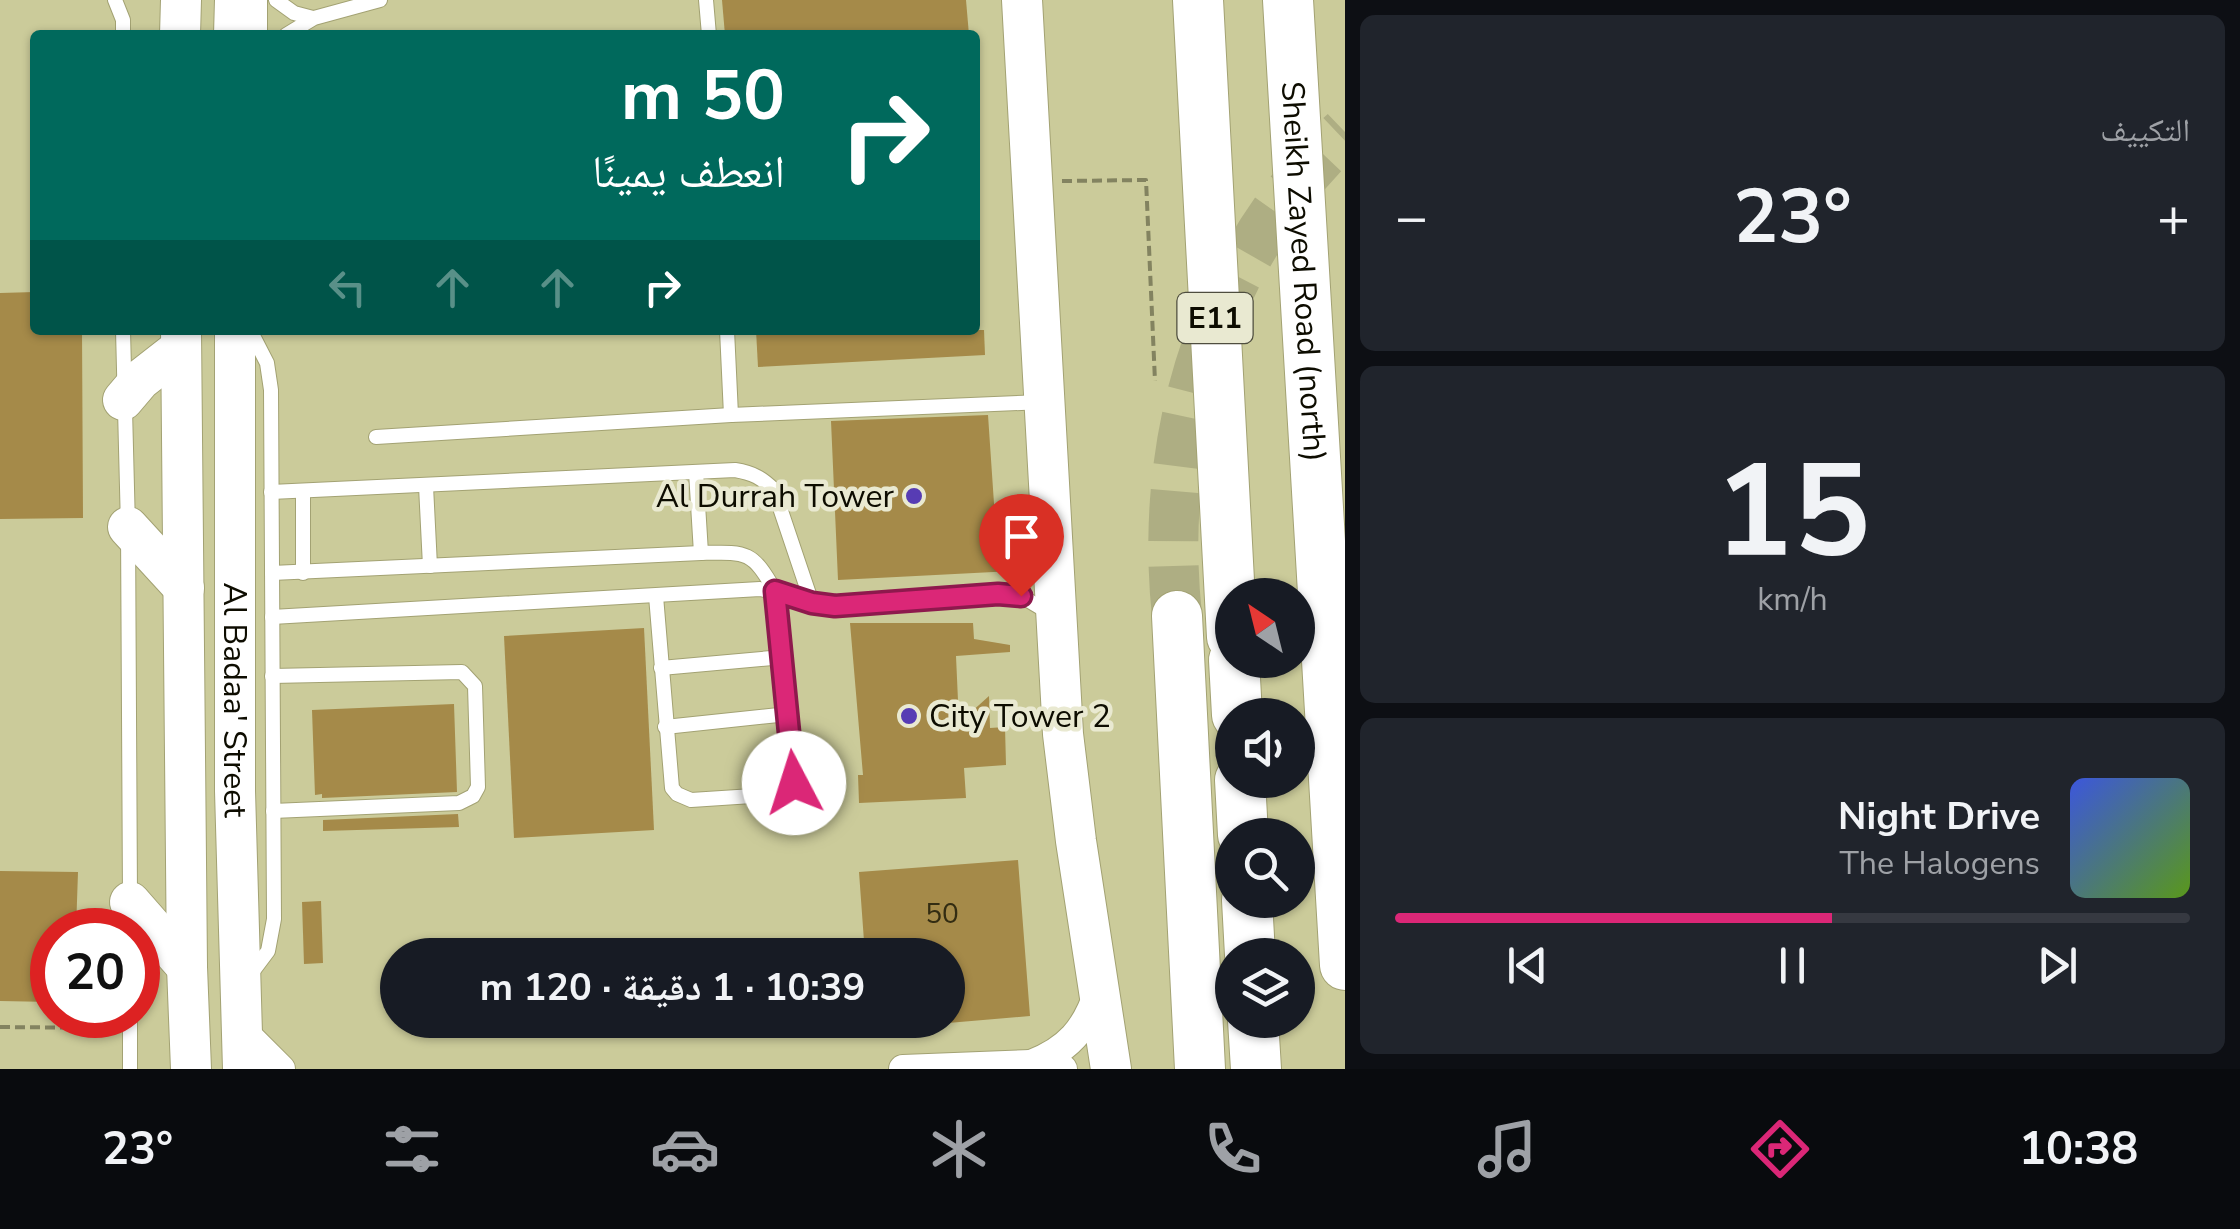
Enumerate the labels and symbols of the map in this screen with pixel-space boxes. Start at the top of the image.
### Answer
street label: Sheikh Zayed Road (north) [1271,80,1336,463]
road number: E11 [1178,293,1252,343]
place label: Al Durrah Tower [656,475,895,518]
marker: Al Durrah Tower [903,485,925,507]
pin [979,494,1064,597]
north arrow [1215,578,1315,678]
street label: Al Badaa' Street [213,583,257,819]
place label: City Tower 2 [929,695,1111,738]
marker: City Tower 2 [898,705,920,727]
position arrow [742,731,846,835]
house number: 50 [925,895,959,933]
speed limit sign: 20 [30,908,160,1038]

